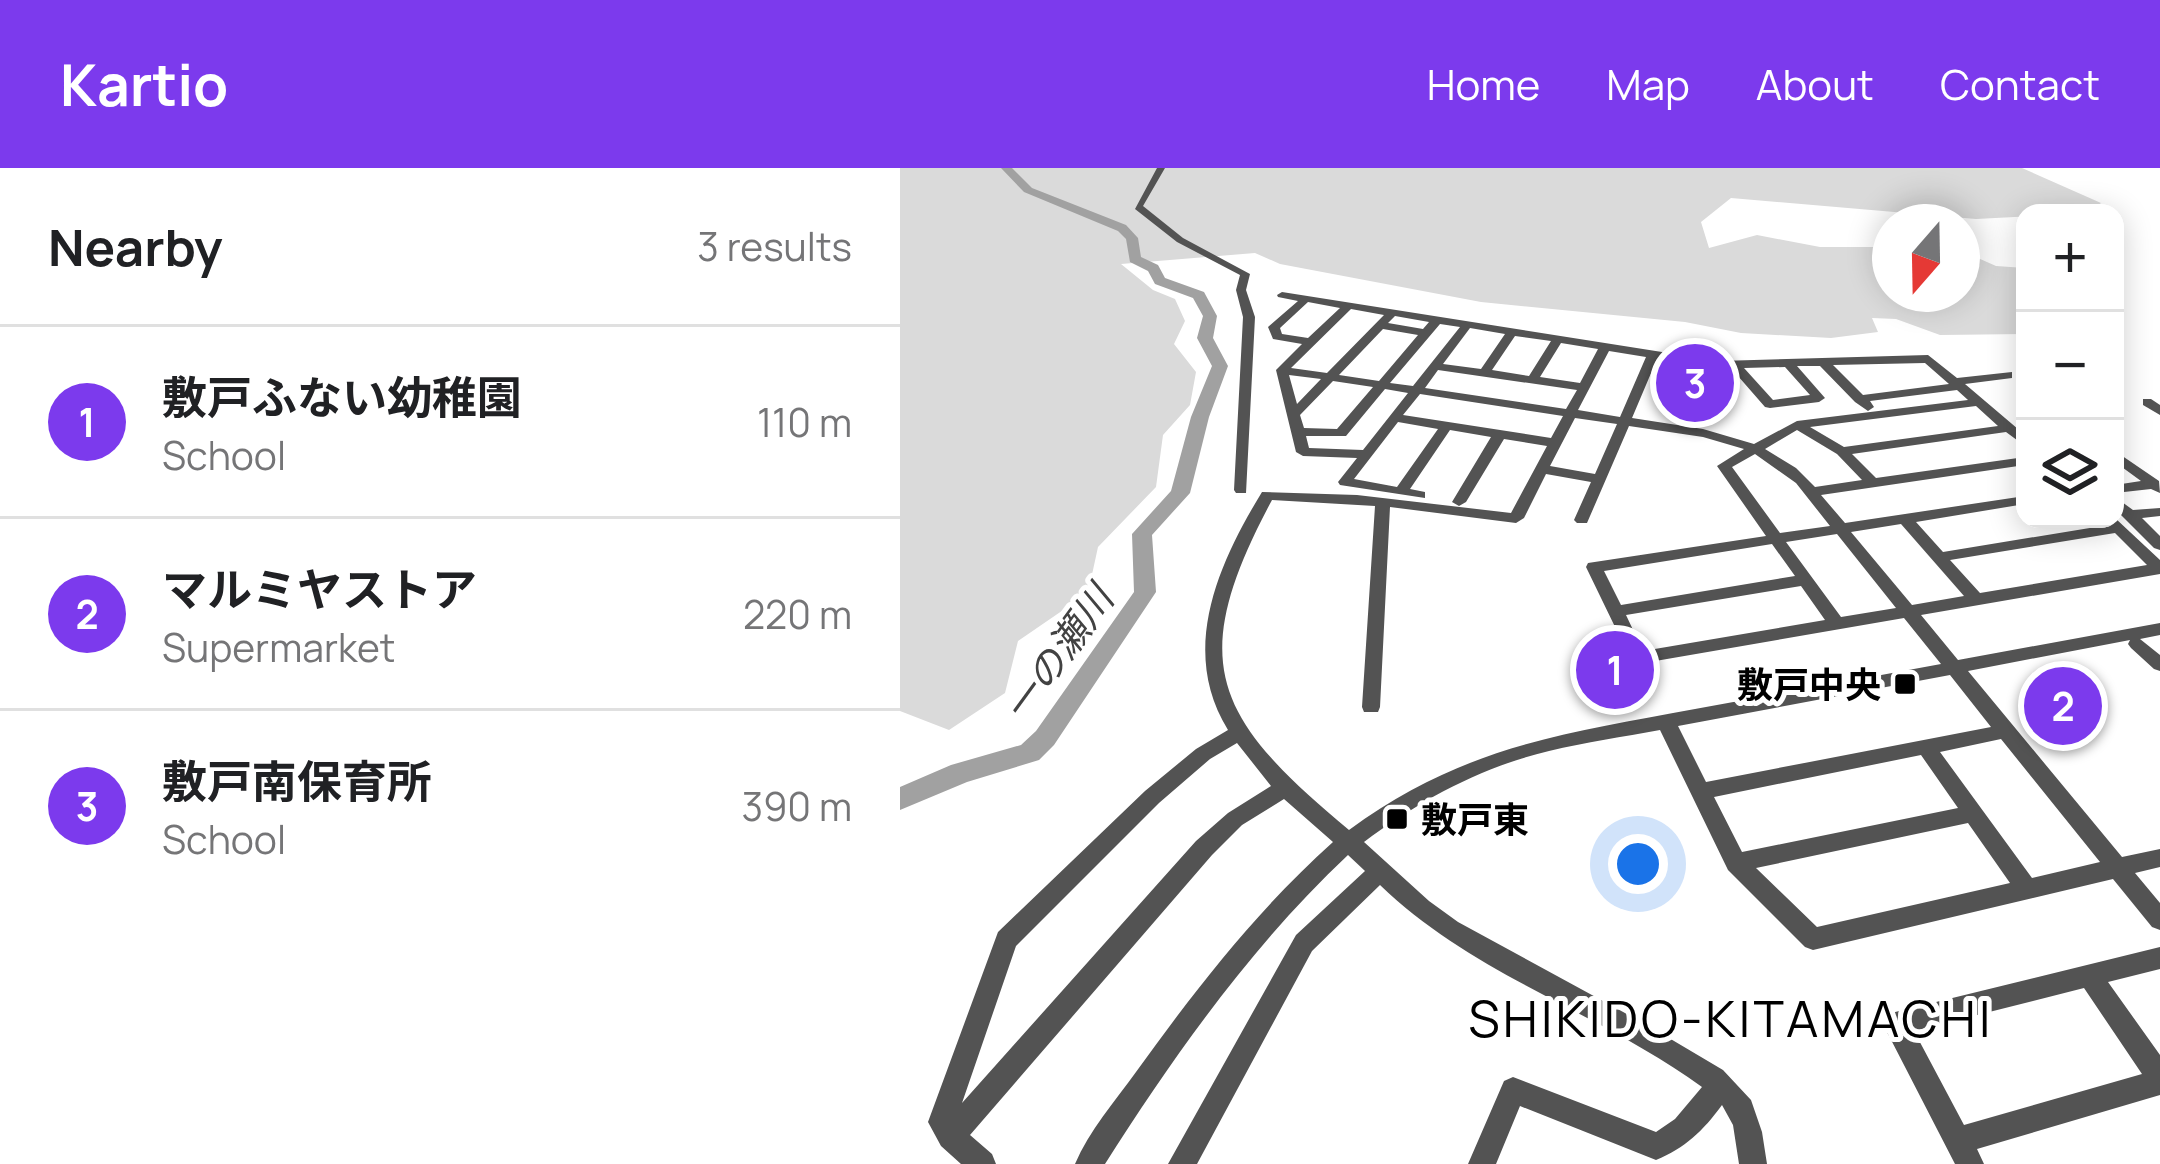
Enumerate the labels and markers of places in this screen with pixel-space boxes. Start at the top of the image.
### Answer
pin: 3 [1656,338,1734,428]
pin: 1 [1576,625,1654,715]
place label: 敷戸中央 [1737,660,1881,709]
pin: 2 [2024,661,2102,751]
marker: 敷戸中央 [1892,671,1918,697]
place label: 敷戸東 [1421,795,1529,844]
marker: 敷戸東 [1384,806,1410,832]

